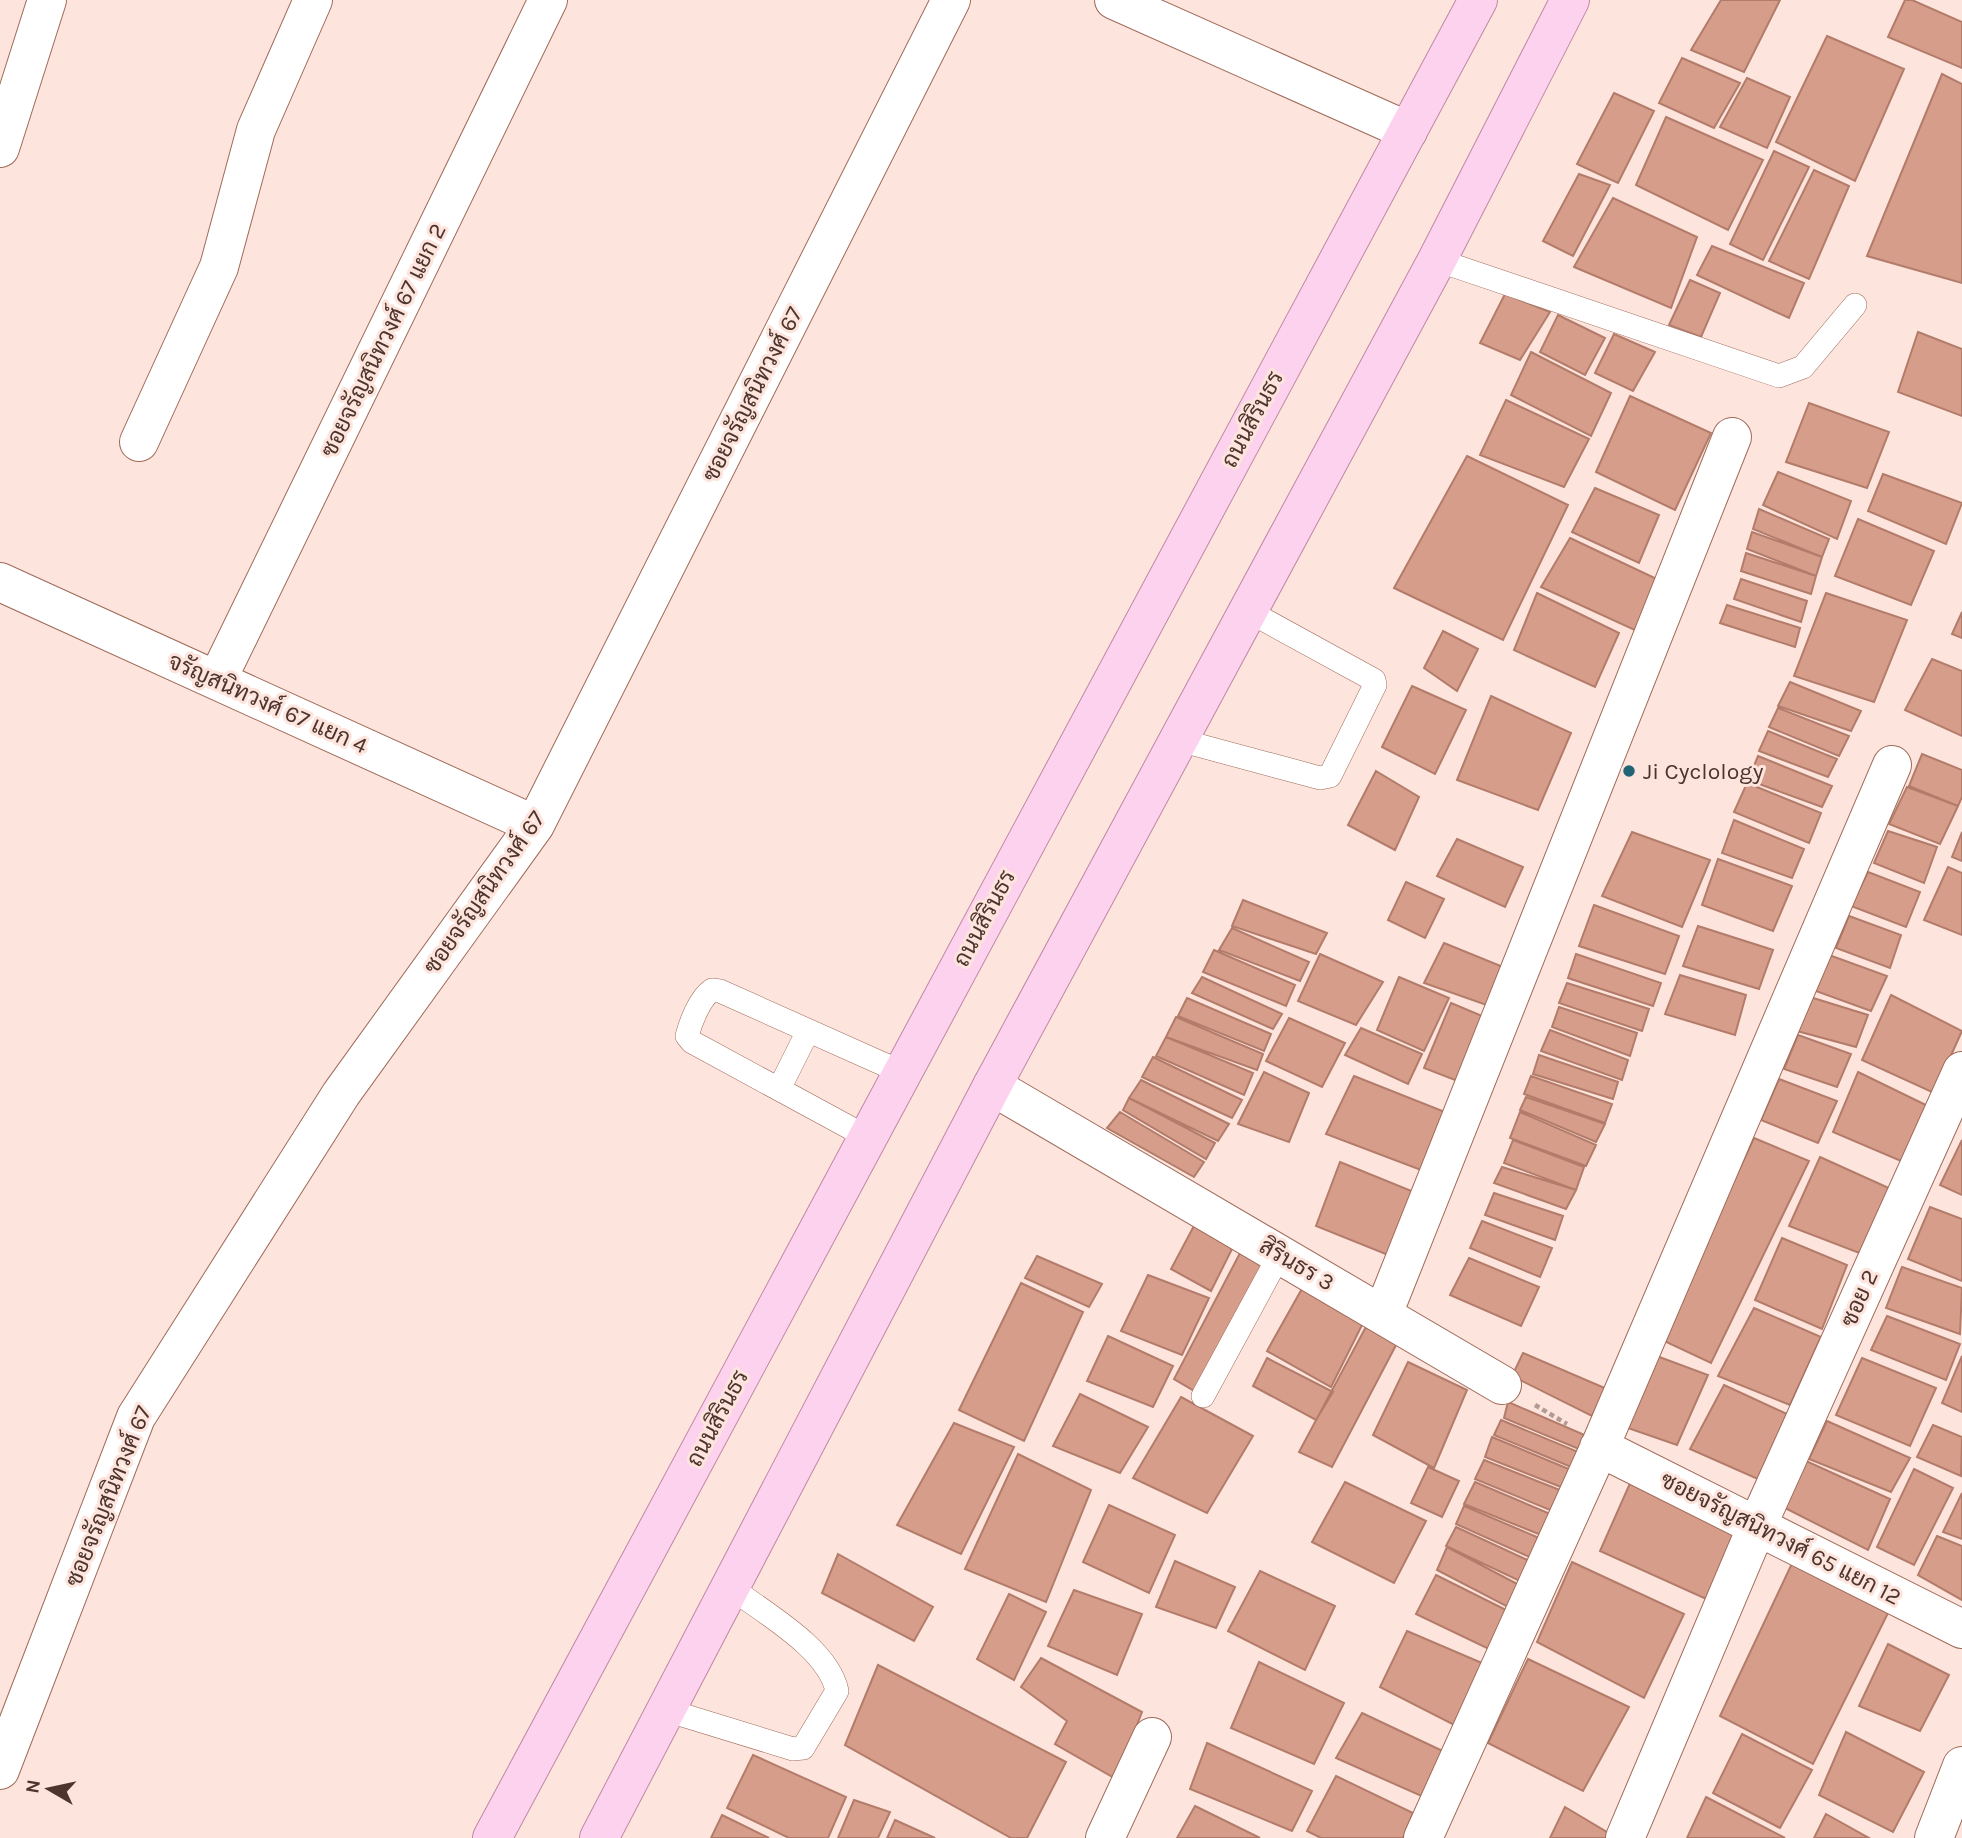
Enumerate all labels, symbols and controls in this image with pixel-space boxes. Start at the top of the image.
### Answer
street label: ซอยจรัญสนิทวงศ์ 67 แยก 2 [312,218,452,461]
street label: ซอยจรัญสนิทวงศ์ 67 [694,301,808,486]
street label: ถนนสิรินธร [1215,366,1289,472]
street label: จรัญสนิทวงศ์ 67 แยก 4 [164,645,373,760]
place label: Ji Cyclology [1643,758,1764,785]
marker: Ji Cyclology [1621,763,1637,779]
street label: ซอยจรัญสนิทวงศ์ 67 [416,804,551,979]
street label: ถนนสิรินธร [947,865,1021,971]
street label: สิรินธร 3 [1255,1231,1339,1297]
street label: ซอย 2 [1835,1265,1884,1331]
street label: ถนนสิรินธร [680,1365,754,1471]
street label: ซอยจรัญสนิทวงศ์ 67 [57,1401,157,1590]
street label: ซอยจรัญสนิทวงศ์ 65 แยก 12 [1656,1463,1907,1611]
north arrow [14,1754,84,1824]
text: N [21,1778,45,1795]

